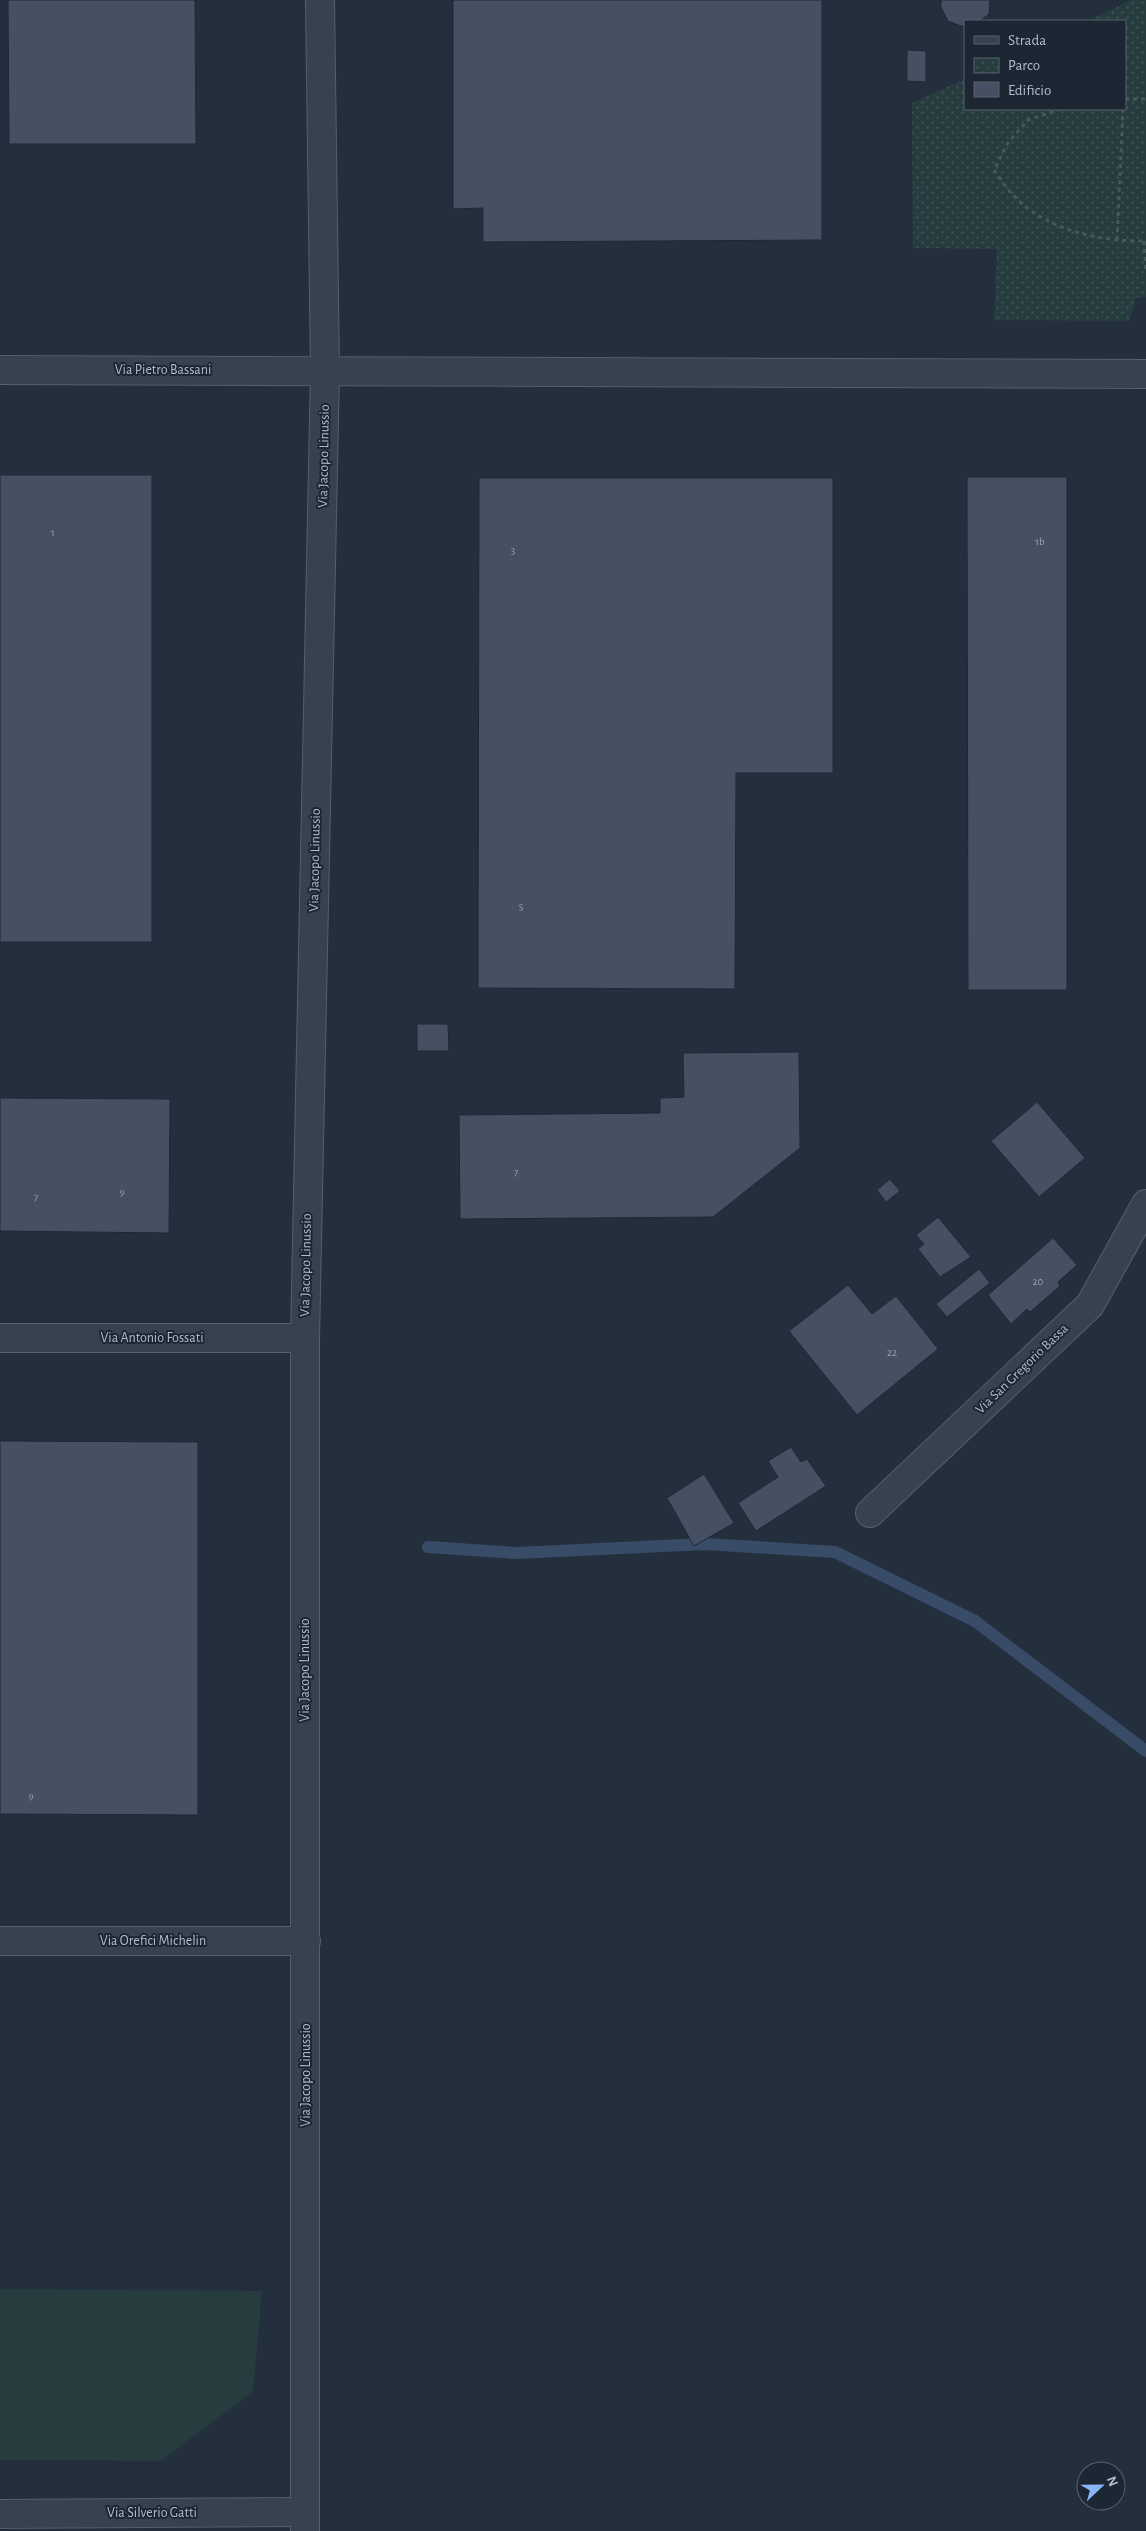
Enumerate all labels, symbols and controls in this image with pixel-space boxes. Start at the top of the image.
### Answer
legend [964,20,1126,110]
text: Strada [1008,33,1046,48]
text: Parco [1008,58,1040,73]
text: Edificio [1008,83,1051,98]
street label: Via Pietro Bassani [115,363,211,377]
street label: Via Jacopo Linussio [316,404,332,508]
house number: 1 [51,527,55,538]
house number: 1b [1035,536,1045,547]
house number: 3 [511,545,516,556]
street label: Via Jacopo Linussio [307,808,323,912]
house number: 5 [519,901,524,912]
house number: 7 [514,1167,519,1178]
house number: 9 [119,1186,125,1197]
house number: 7 [34,1192,39,1203]
street label: Via Jacopo Linussio [298,1213,314,1317]
house number: 20 [1033,1276,1044,1287]
street label: Via San Gregorio Bassa [973,1321,1071,1417]
street label: Via Antonio Fossati [100,1331,204,1345]
house number: 22 [887,1347,897,1358]
street label: Via Jacopo Linussio [298,1618,312,1722]
house number: 9 [28,1790,34,1801]
street label: Via Orefici Michelin [100,1934,206,1948]
street label: Via Jacopo Linussio [299,2023,313,2127]
north arrow [1076,2461,1126,2511]
text: N [1104,2474,1120,2489]
street label: Via Silverio Gatti [107,2506,197,2520]

